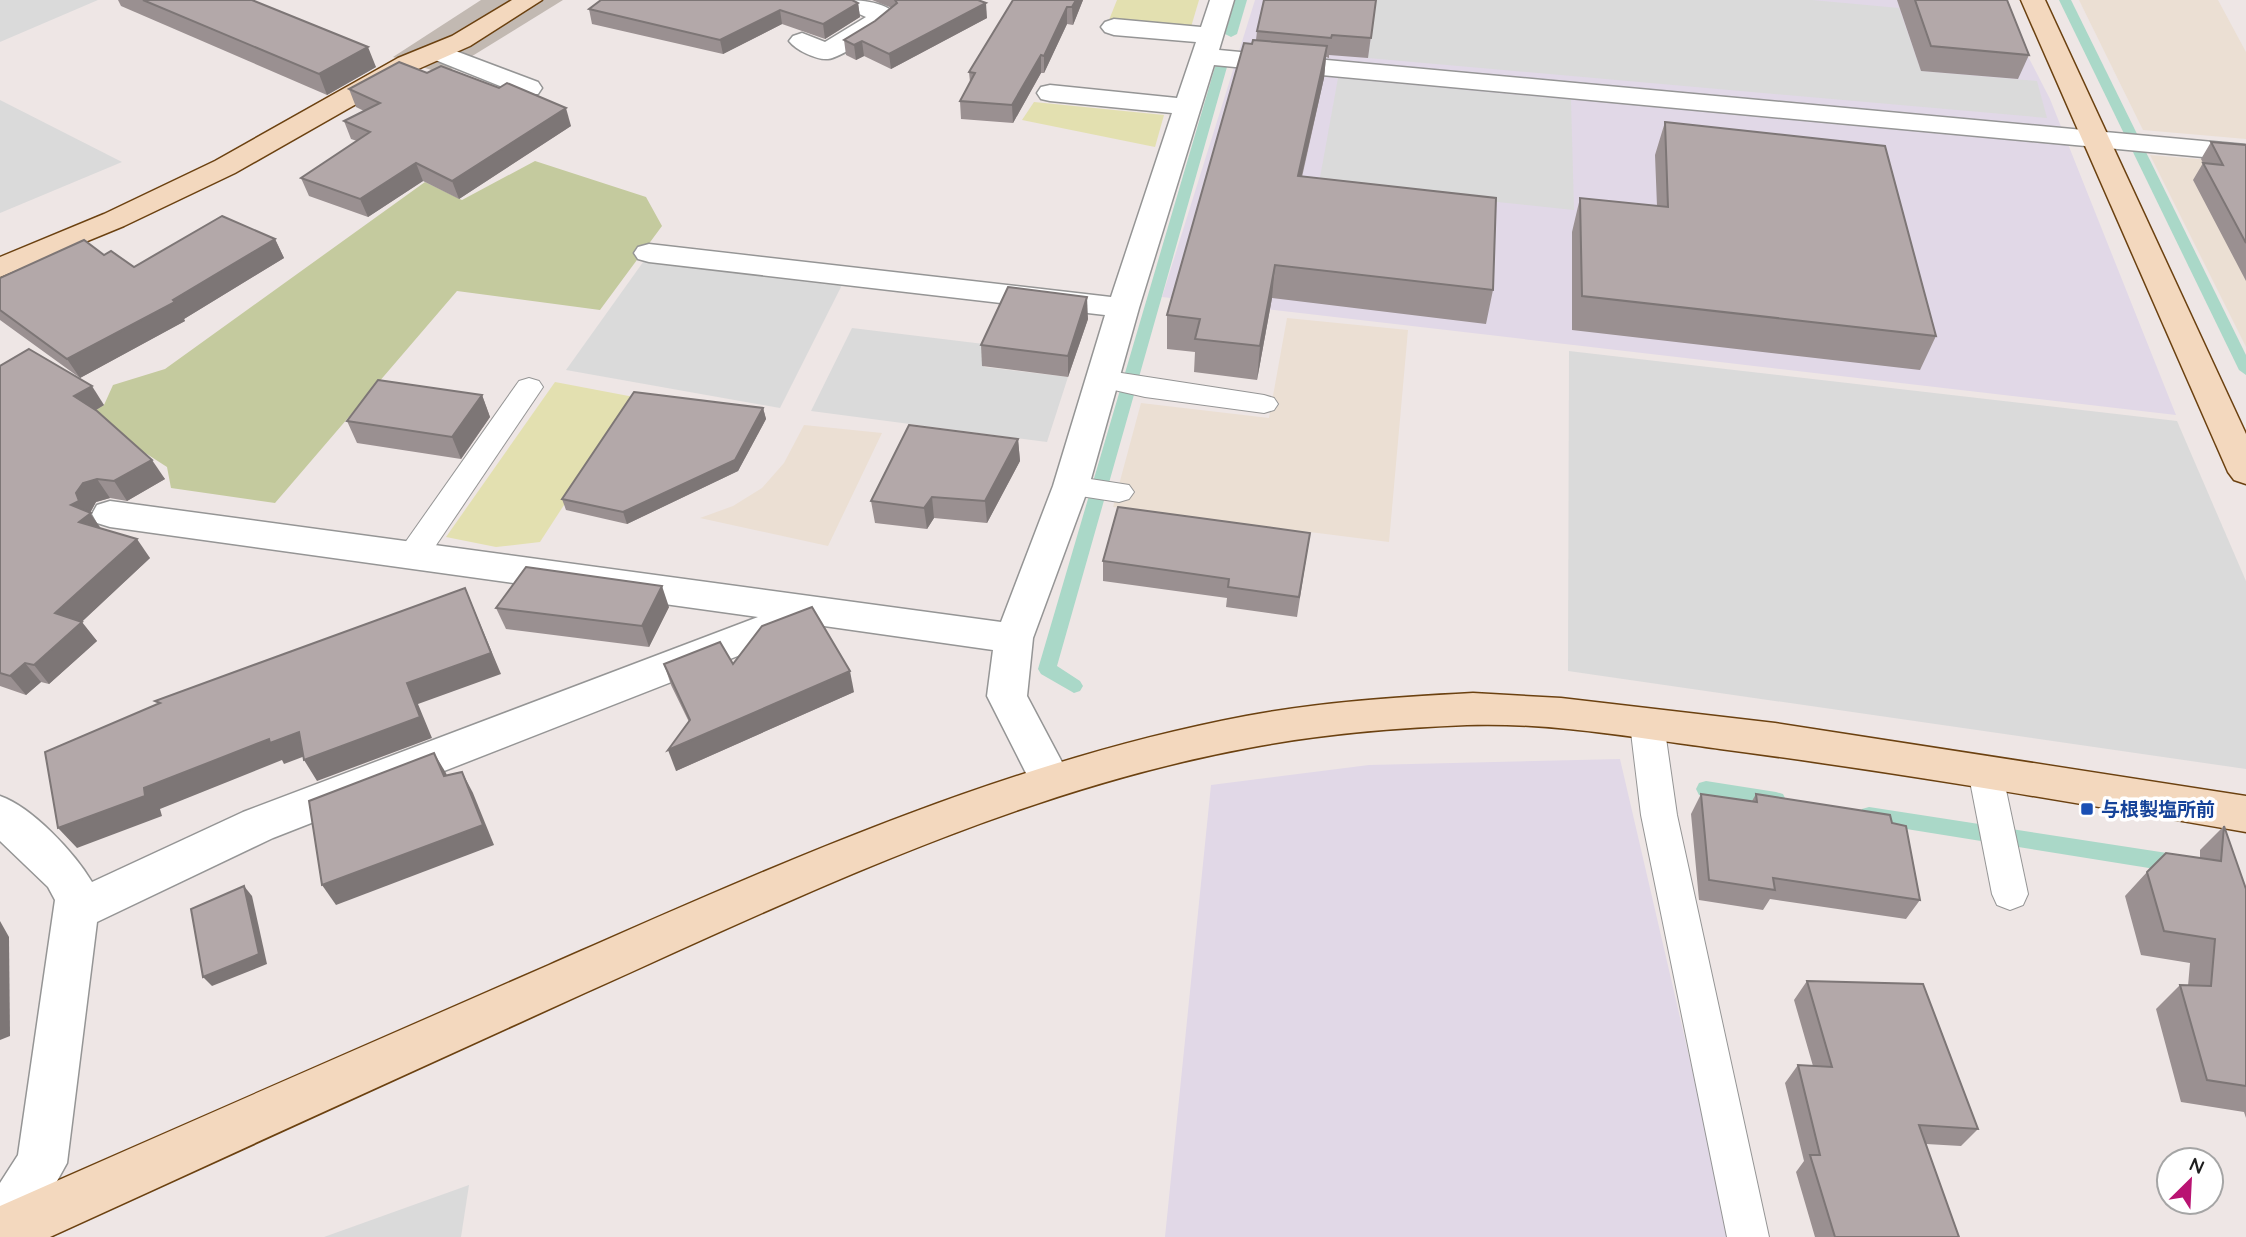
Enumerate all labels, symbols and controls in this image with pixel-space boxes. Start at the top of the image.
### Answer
place label: 与根製塩所前 [2101,797,2215,821]
marker: 与根製塩所前 [2079,801,2095,817]
north arrow [2155,1146,2225,1216]
text: N [2186,1152,2208,1179]

